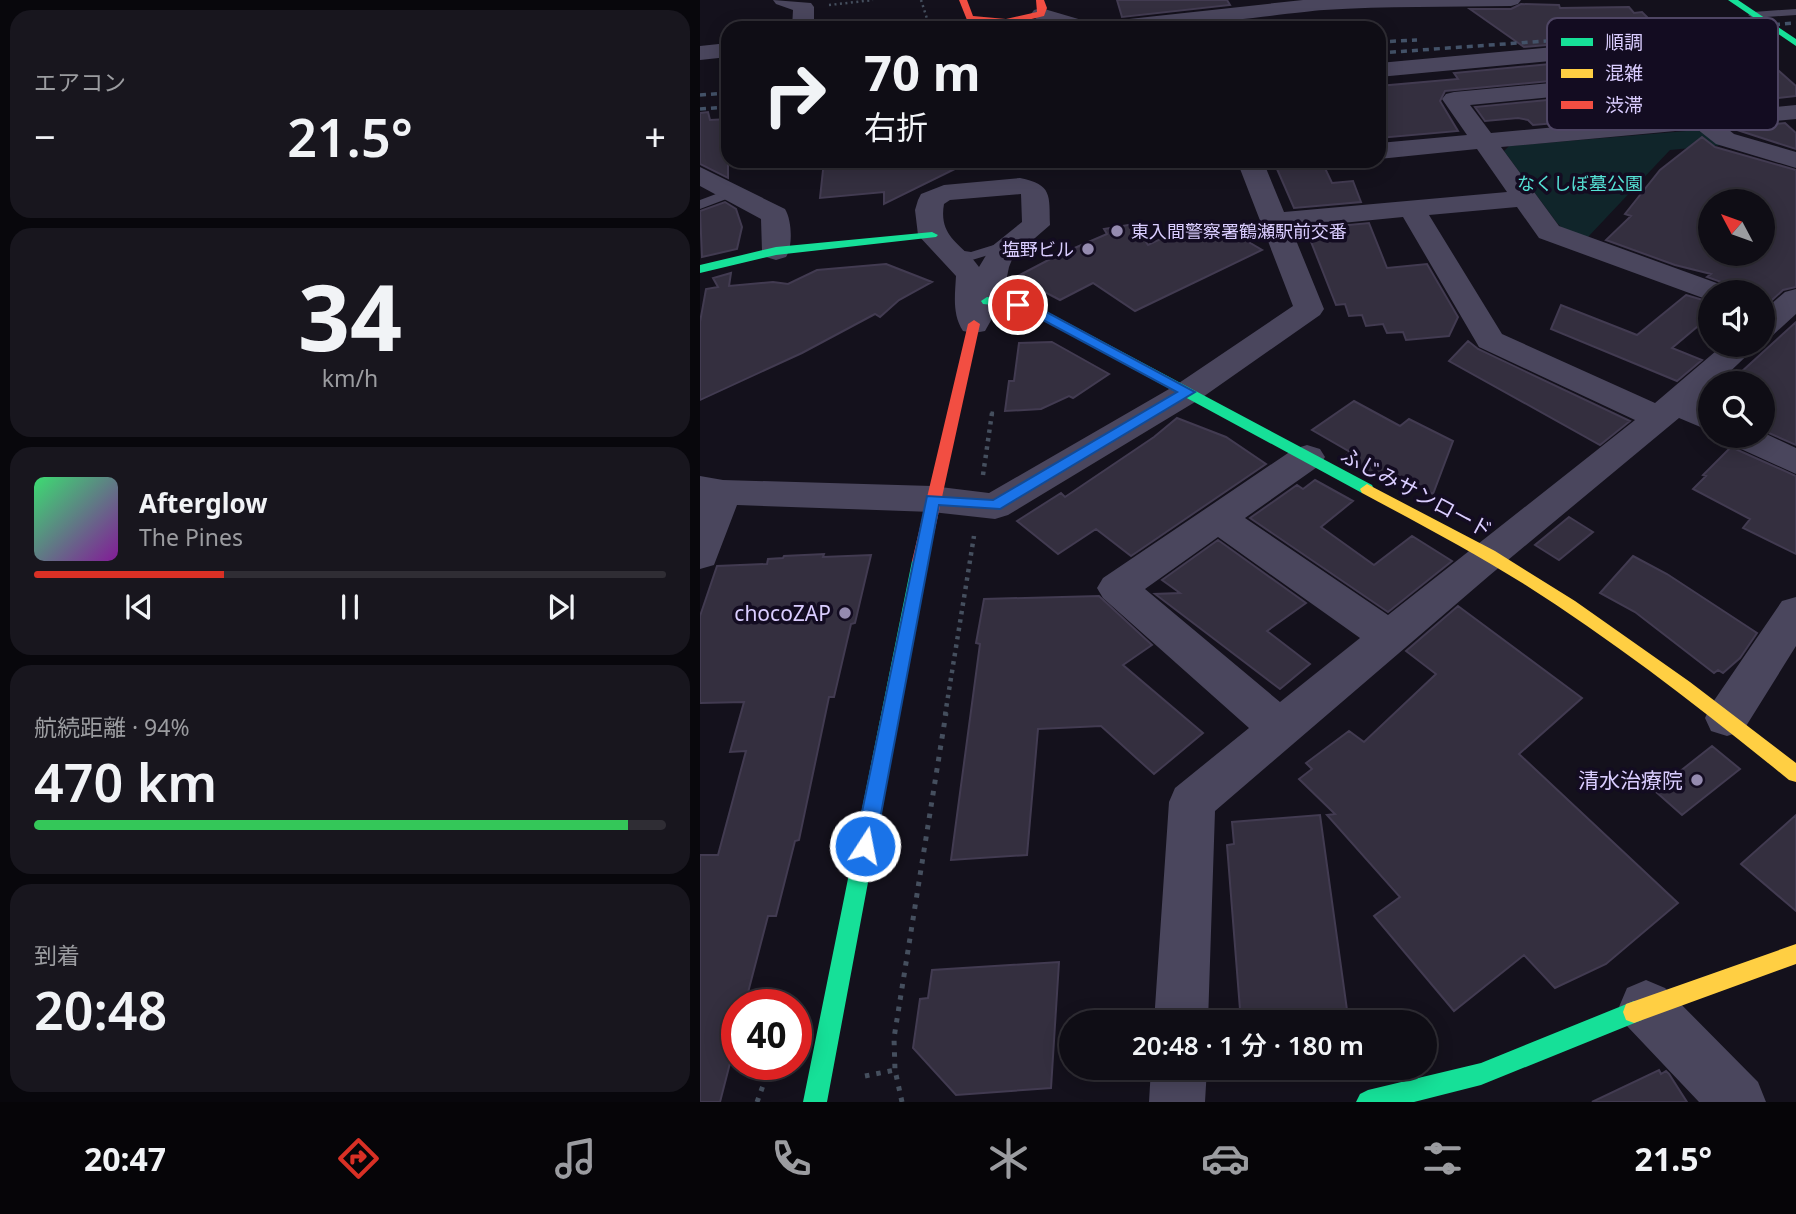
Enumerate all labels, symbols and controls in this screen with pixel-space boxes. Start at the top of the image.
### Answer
legend [1547,18,1778,130]
text: 順調 [1605,29,1643,55]
text: 70 m [864,39,981,105]
icon: right [749,49,840,140]
text: 混雑 [1605,60,1643,86]
text: エアコン [34,66,126,98]
text: 渋滞 [1605,92,1643,118]
text: 21.5° [287,101,413,172]
text: 右折 [864,105,928,148]
text: − [34,110,56,162]
text: + [644,110,666,162]
park label: なくしぼ墓公園 [1517,171,1643,195]
north arrow [1698,189,1774,266]
map controls [1698,189,1775,448]
place label: 東入間警察署鶴瀬駅前交番 [1131,219,1347,243]
marker: 東入間警察署鶴瀬駅前交番 [1109,223,1125,239]
place label: 塩野ビル [1002,237,1074,261]
marker: 塩野ビル [1080,241,1096,257]
text: 34 [298,254,402,378]
pin [988,275,1048,335]
button: sound [1698,280,1775,357]
icon: arrive [999,286,1037,324]
text: km/h [322,362,378,394]
button: search [1698,371,1775,448]
street label: ふじみサンロード [1336,440,1498,544]
text: Afterglow [139,485,267,521]
text: The Pines [139,521,243,553]
icon: previous [120,588,158,626]
icon: pause [331,588,369,626]
icon: next [542,588,580,626]
place label: chocoZAP [734,599,831,627]
marker: chocoZAP [837,605,853,621]
text: 航続距離 · 94% [34,711,190,743]
text: 470 km [34,746,217,817]
place label: 清水治療院 [1578,766,1683,794]
marker: 清水治療院 [1689,772,1705,788]
position arrow [828,809,902,883]
text: 到着 [34,939,80,971]
text: 20:48 [34,974,167,1045]
speed limit sign: 40 [721,989,812,1080]
text: 20:48 · 1 分 · 180 m [1132,1027,1364,1063]
icon: directions [334,1134,383,1183]
icon: music [551,1134,600,1183]
icon: phone [767,1134,816,1183]
icon: climate [984,1134,1033,1183]
icon: car [1201,1134,1250,1183]
icon: filters [1418,1134,1467,1183]
text: 20:47 [84,1137,166,1180]
text: 21.5° [1635,1137,1712,1180]

